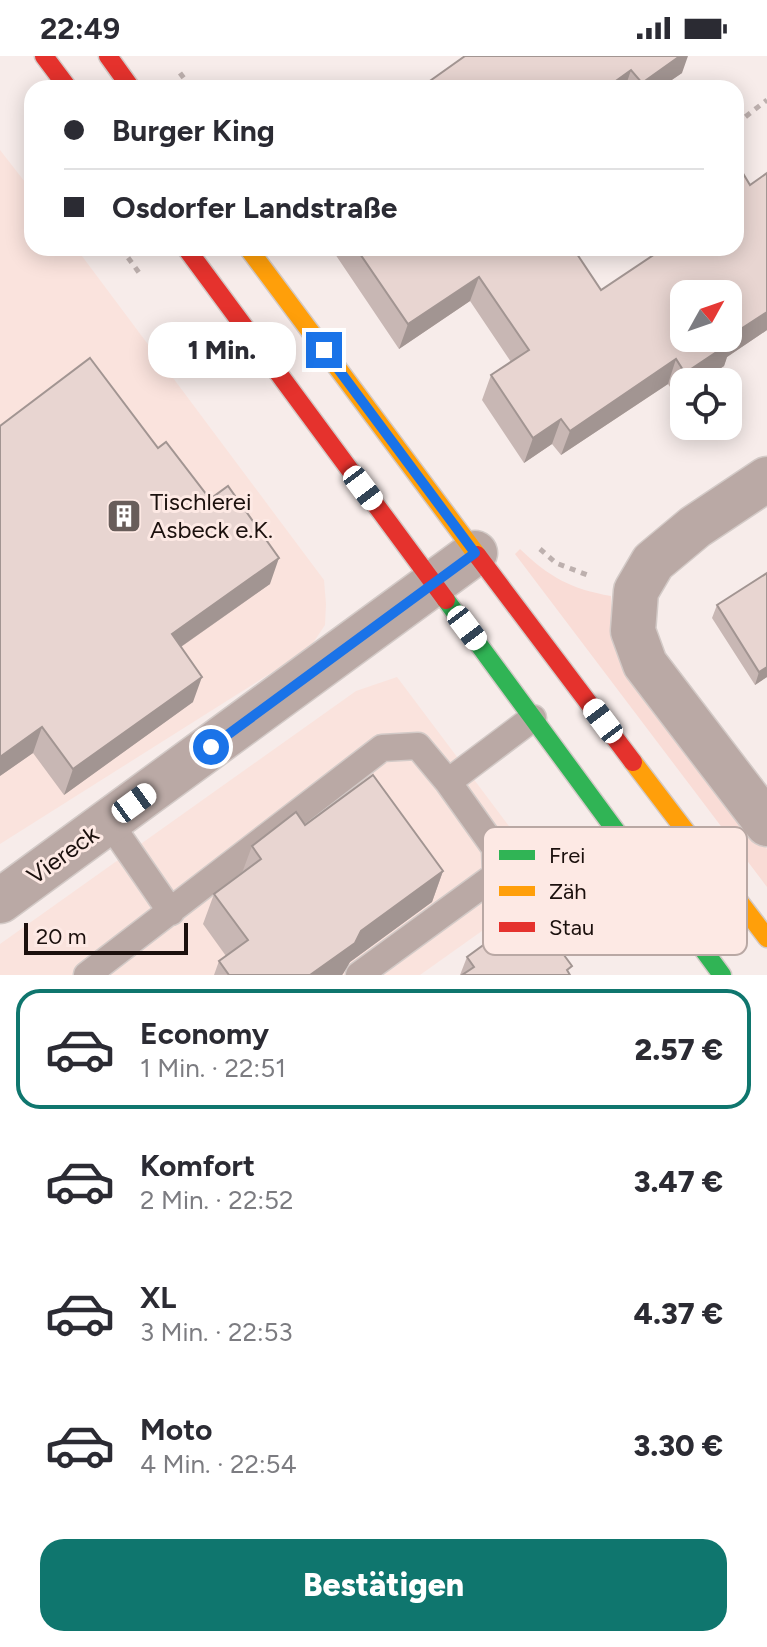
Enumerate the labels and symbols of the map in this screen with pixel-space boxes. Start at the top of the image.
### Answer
north arrow [670,280,742,352]
callout: 1 Min. [148,322,296,378]
route end [306,332,342,368]
car [339,462,387,514]
place label: Tischlerei Asbeck e.K. [150,487,273,544]
building icon: Tischlerei Asbeck e.K. [105,497,143,535]
car [443,602,491,654]
car [579,695,627,747]
route start [193,729,229,765]
car [108,779,160,827]
street label: Viereck [21,819,104,890]
legend [483,827,747,955]
text: Frei [549,842,585,869]
text: Zäh [549,878,587,905]
text: Stau [549,914,594,941]
scale bar [24,919,188,955]

